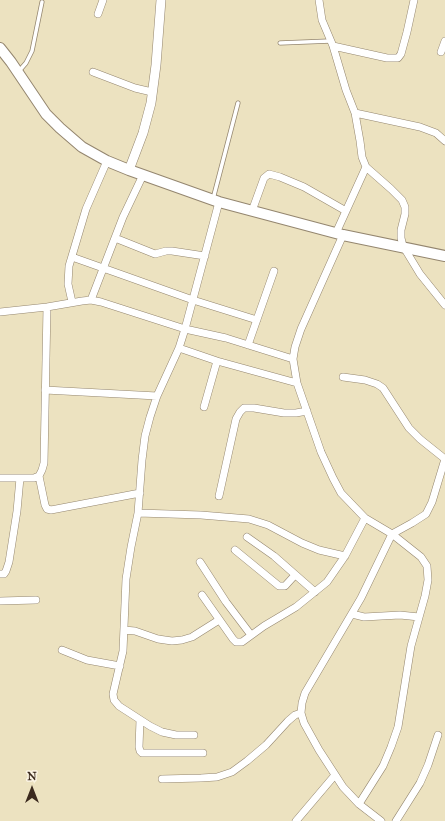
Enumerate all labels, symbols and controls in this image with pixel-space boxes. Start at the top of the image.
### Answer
north arrow [12,769,52,809]
text: N [27,770,37,783]

